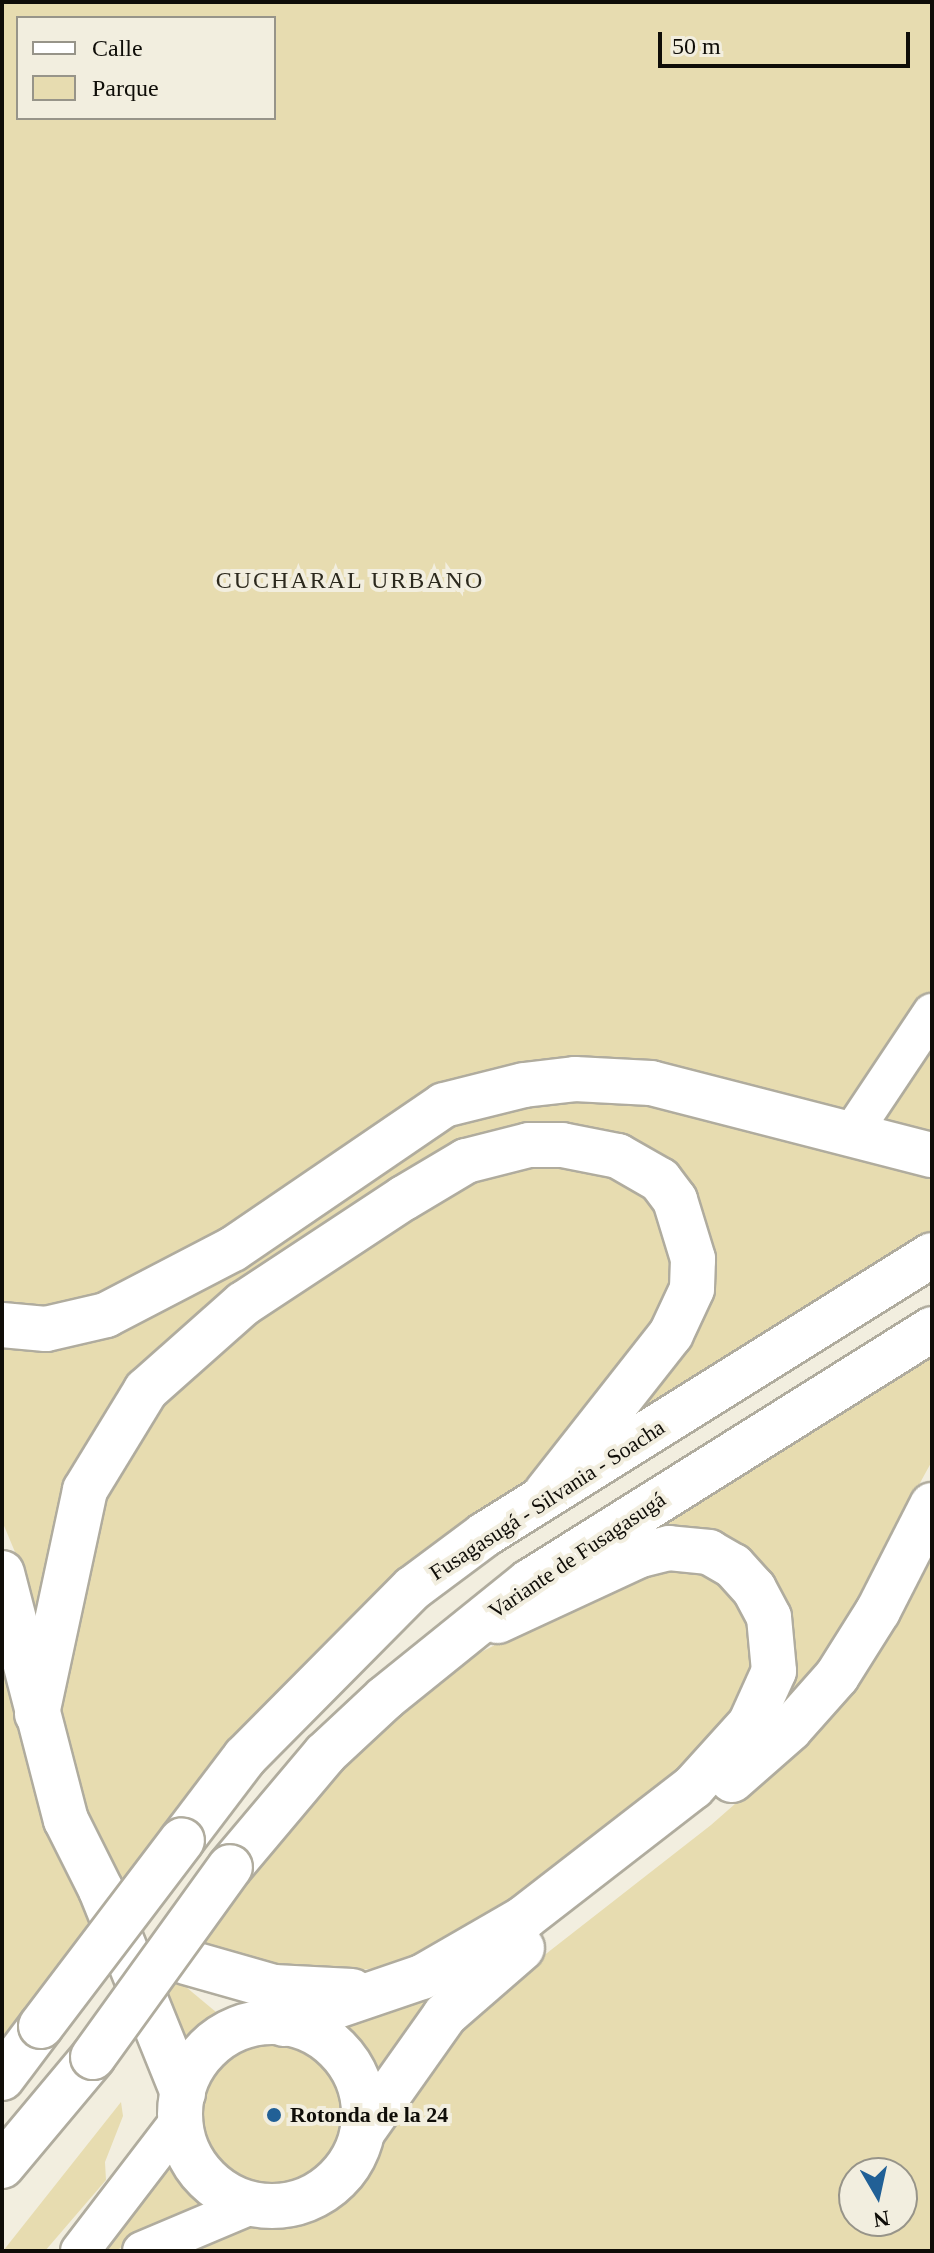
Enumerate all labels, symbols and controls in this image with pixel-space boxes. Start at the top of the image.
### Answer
legend [16,16,276,120]
scale bar [662,16,914,66]
text: 50 m [672,33,721,59]
text: Calle [92,35,143,61]
text: Parque [92,75,159,101]
district label: CUCHARAL URBANO [215,567,485,595]
street label: Fusagasugá - Silvania - Soacha [425,1414,669,1586]
street label: Variante de Fusagasugá [484,1486,670,1624]
place label: Rotonda de la 24 [290,2102,448,2128]
marker: Rotonda de la 24 [265,2106,283,2124]
north arrow [838,2157,918,2237]
text: N [872,2206,891,2233]

